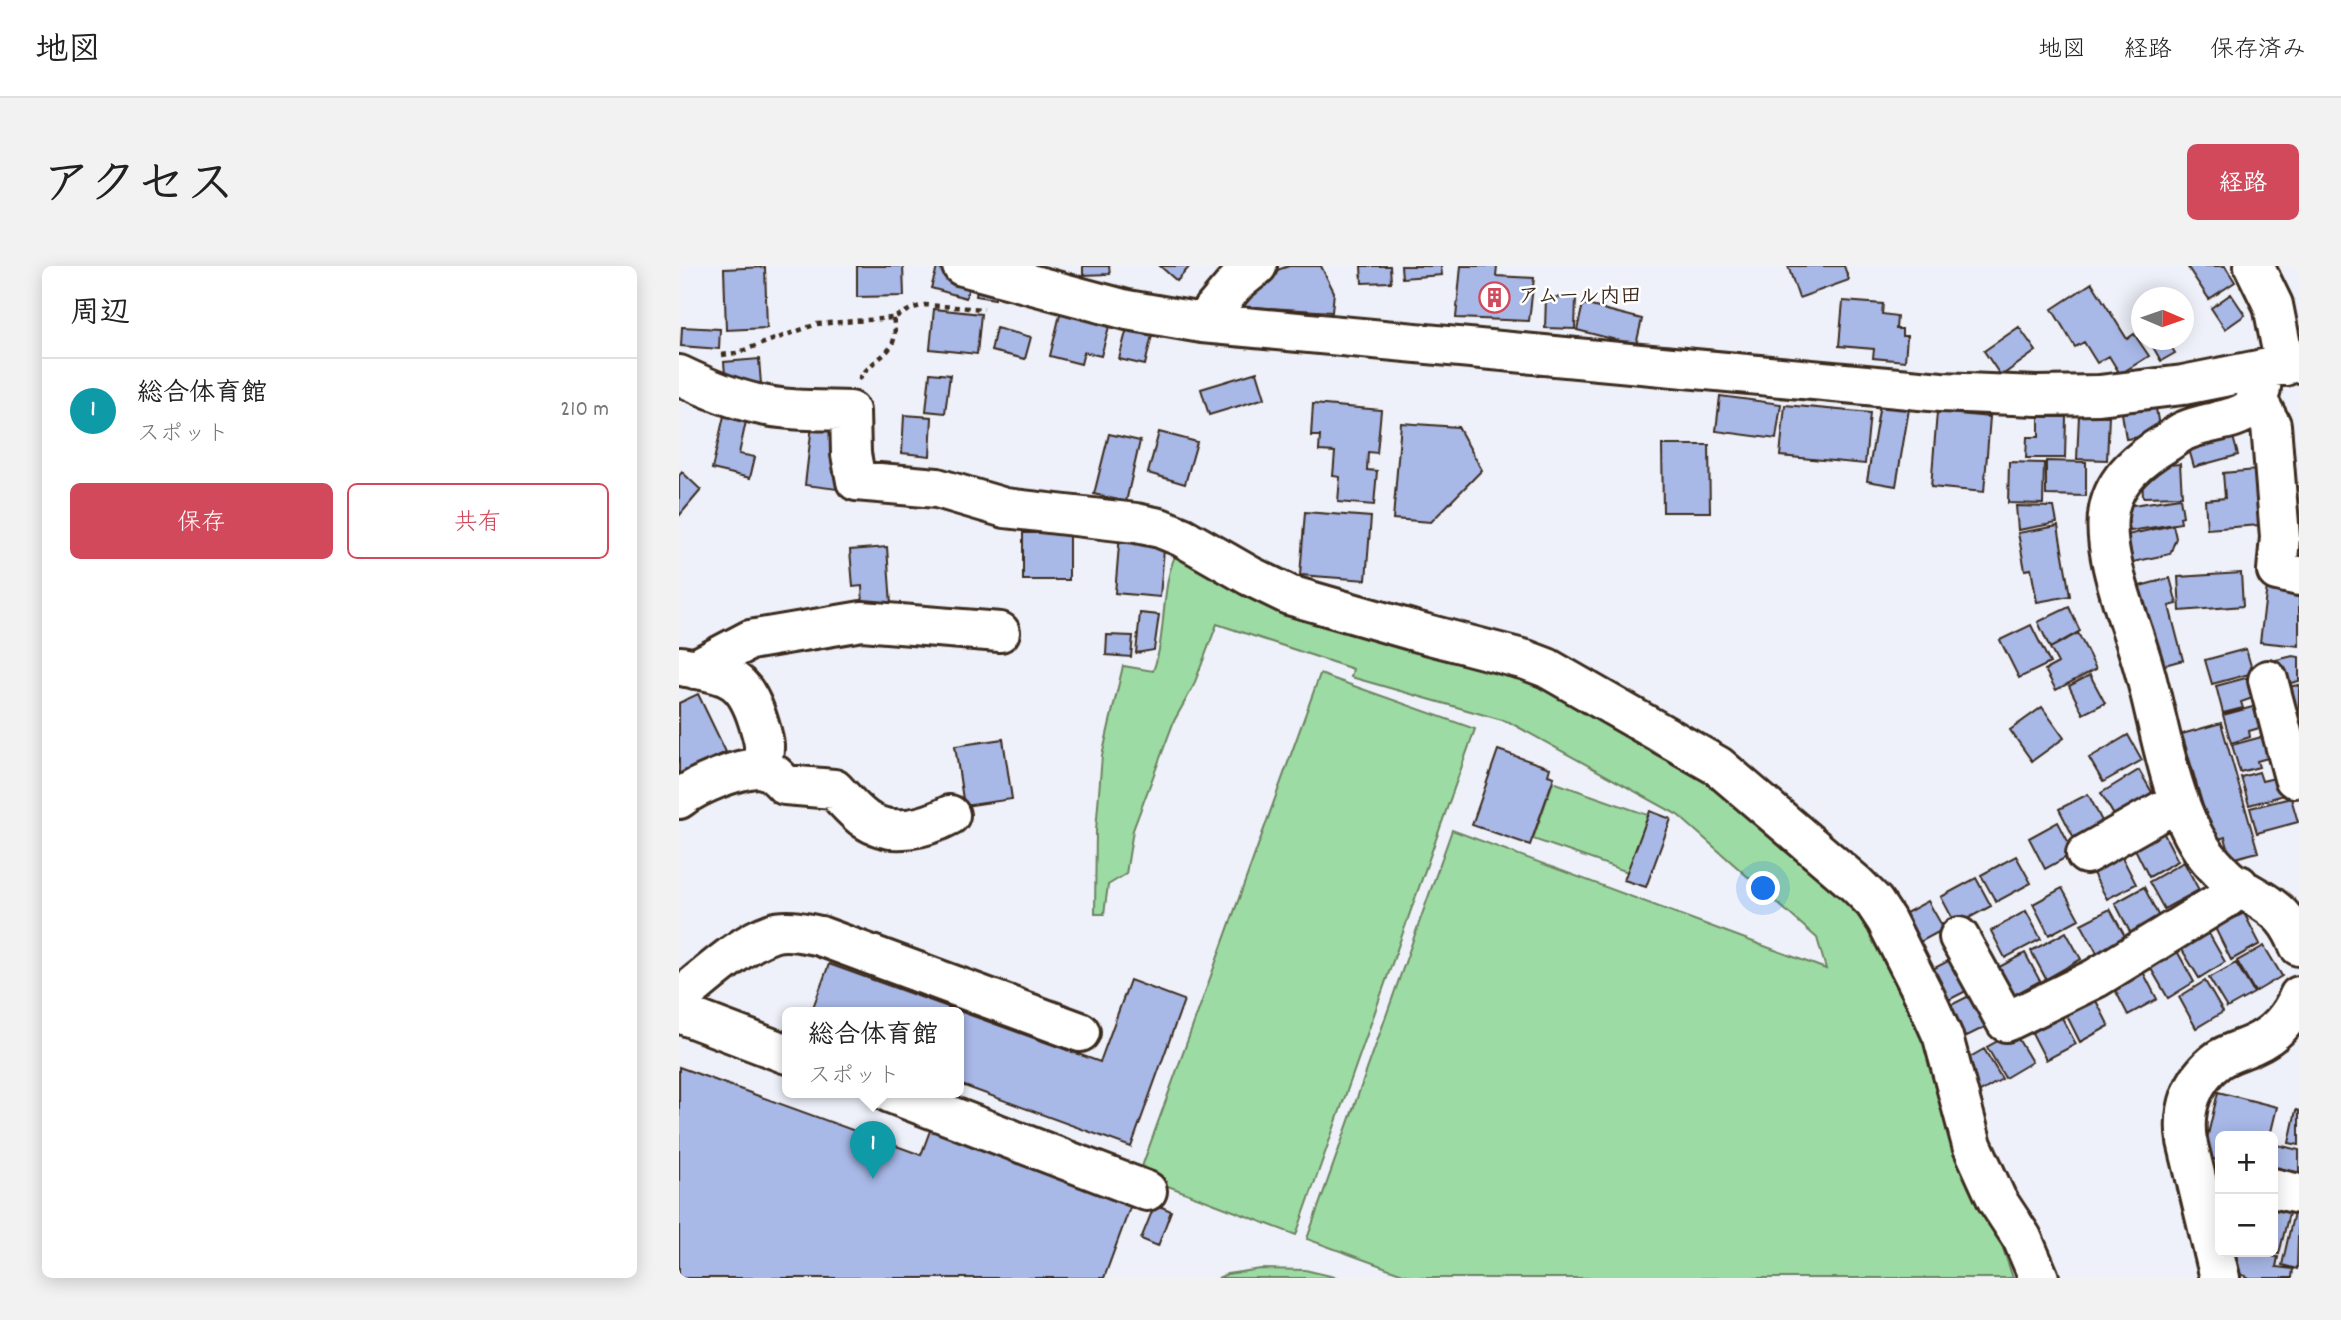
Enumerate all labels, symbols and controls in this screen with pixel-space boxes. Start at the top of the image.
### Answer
text: 地図 [35,29,101,76]
text: 地図 [2038,34,2086,68]
text: 経路 [2124,34,2172,68]
text: 保存済み [2210,34,2306,68]
button: 経路 [2187,144,2299,220]
text: アクセス [42,153,235,223]
building icon: アムール内田 [1478,281,1512,315]
place label: アムール内田 [1518,283,1641,313]
north arrow [2131,287,2194,350]
text: 周辺 [70,294,130,337]
text: 総合体育館 [137,376,267,413]
text: 1 [90,394,96,427]
text: 210 m [560,394,609,427]
text: スポット [137,419,229,452]
button: 保存 [70,483,333,559]
button: 共有 [347,483,609,559]
your location [1746,871,1780,905]
popup [782,1007,964,1098]
text: 総合体育館 [808,1018,938,1055]
text: スポット [808,1061,900,1094]
pin: 1 [850,1121,896,1179]
map controls [2215,1131,2278,1257]
button: + [2215,1131,2278,1194]
button: − [2215,1194,2278,1257]

